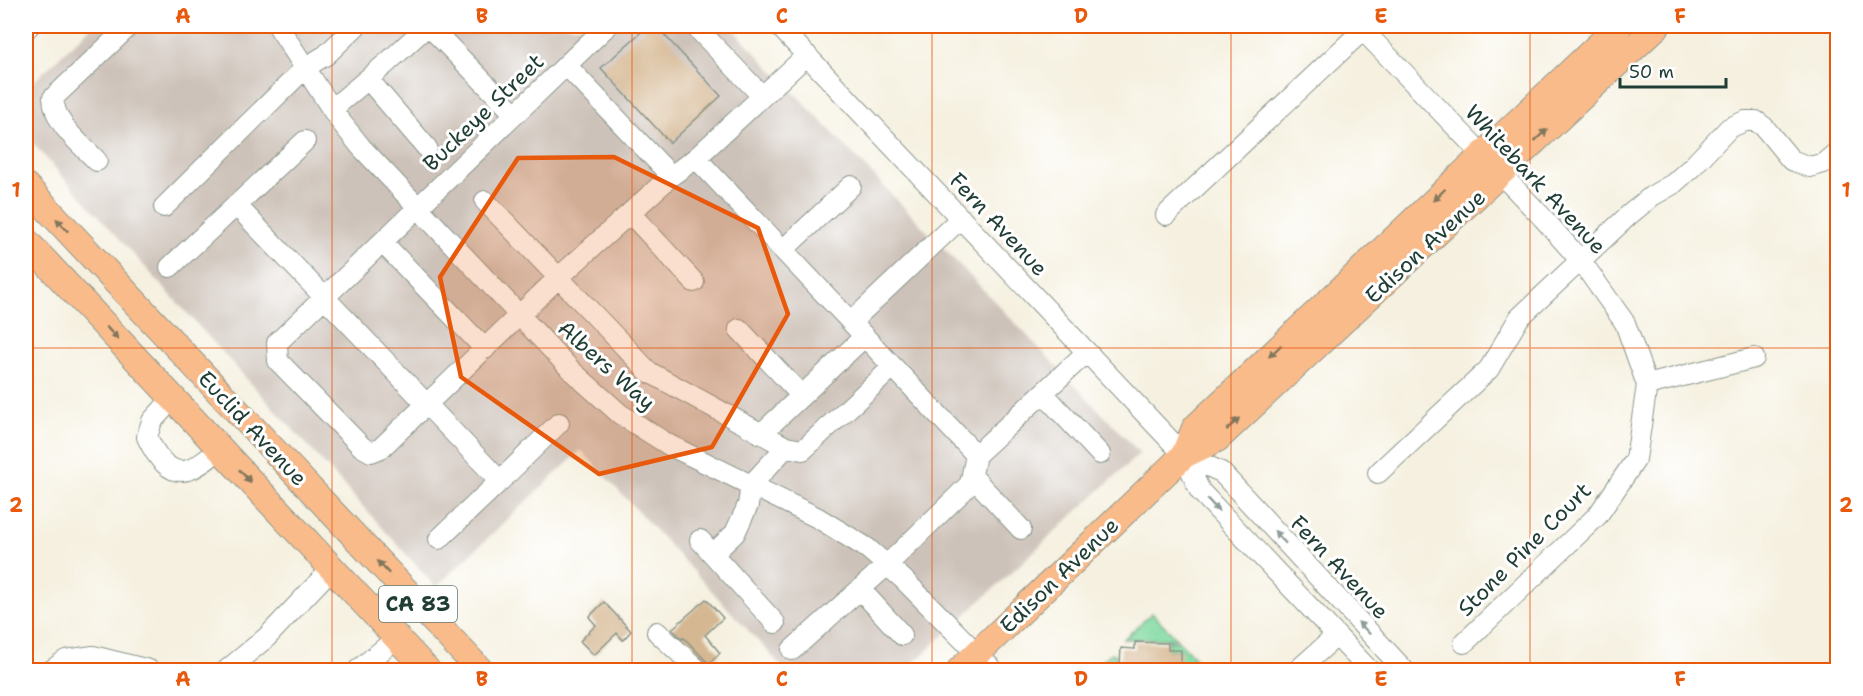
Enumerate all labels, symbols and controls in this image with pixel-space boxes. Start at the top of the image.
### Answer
text: A [175,3,191,29]
text: B [476,3,488,29]
text: C [776,3,788,29]
text: D [1074,3,1088,29]
text: E [1374,3,1388,29]
text: F [1674,3,1686,29]
street label: Buckeye Street [417,47,550,177]
scale bar [1620,51,1726,89]
text: 50 m [1629,60,1674,84]
street label: Whitebark Avenue [1459,98,1613,260]
one-way arrow [1534,129,1548,143]
street label: Fern Avenue [943,166,1054,282]
text: 1 [11,177,21,203]
text: 1 [1841,177,1851,203]
street label: Edison Avenue [1359,183,1492,310]
one-way arrow [1432,188,1447,202]
one-way arrow [56,218,70,232]
street label: Albers Way [552,314,662,417]
one-way arrow [105,326,119,341]
one-way arrow [1268,344,1283,357]
street label: Euclid Avenue [192,365,314,492]
one-way arrow [1226,417,1241,431]
one-way arrow [238,468,252,483]
street label: Stone Pine Court [1451,476,1597,622]
text: 2 [9,492,23,518]
text: 2 [1839,492,1853,518]
one-way arrow [1206,497,1219,512]
street label: Fern Avenue [1284,509,1395,625]
street label: Edison Avenue [994,511,1125,640]
one-way arrow [1274,530,1287,545]
one-way arrow [376,559,390,574]
road number: CA 83 [379,586,457,622]
one-way arrow [1357,621,1371,636]
text: A [175,666,191,692]
text: B [476,666,488,692]
text: C [776,666,788,692]
text: D [1074,666,1088,692]
text: E [1374,666,1388,692]
text: F [1674,666,1686,692]

